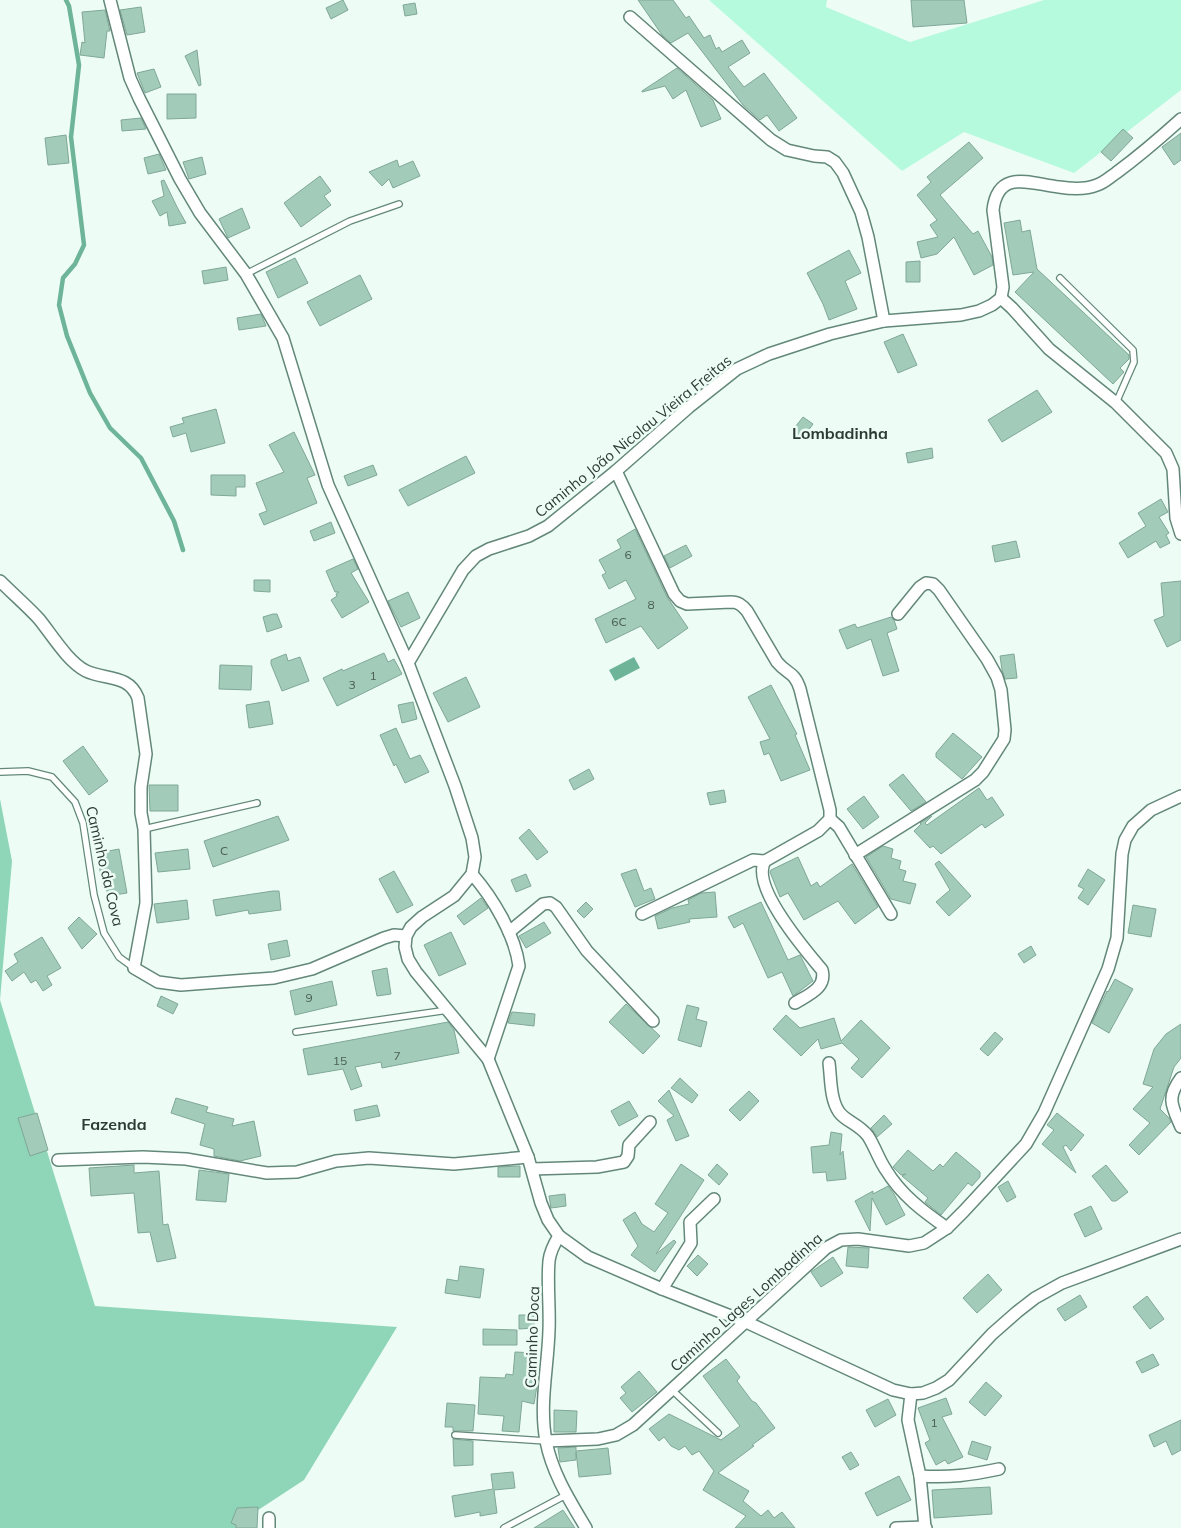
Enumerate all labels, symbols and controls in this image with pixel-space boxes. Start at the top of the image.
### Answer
street label: Caminho João Nicolau Vieira Freitas [531,351,735,521]
district label: Lombadinha [792,423,888,443]
house number: 6 [624,547,632,562]
house number: 8 [647,597,655,612]
house number: 6C [611,614,627,629]
house number: 1 [369,668,377,683]
house number: 3 [348,677,356,692]
street label: Caminho da Cova [82,804,128,928]
house number: C [220,843,228,858]
house number: 9 [305,990,313,1005]
house number: 7 [393,1048,401,1063]
house number: 15 [333,1053,347,1068]
district label: Fazenda [81,1114,147,1134]
street label: Caminho Lages Lombadinha [666,1229,826,1375]
street label: Caminho Doca [521,1286,543,1388]
house number: 1 [930,1415,938,1430]

